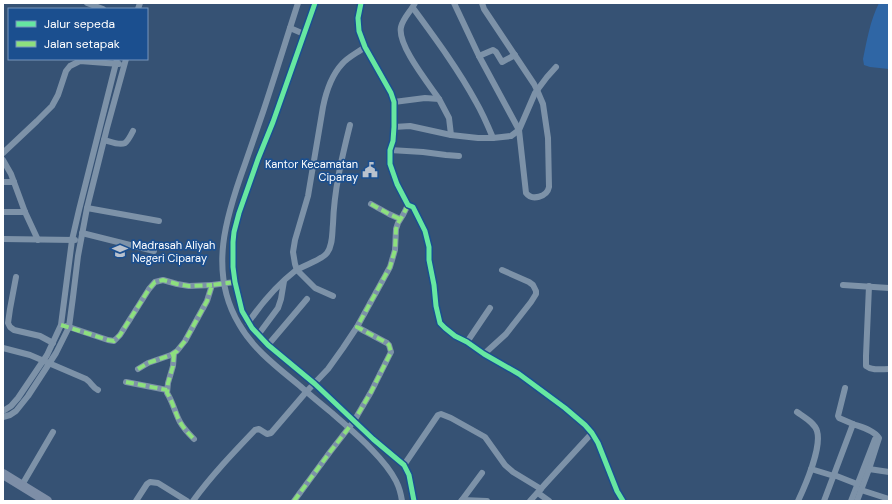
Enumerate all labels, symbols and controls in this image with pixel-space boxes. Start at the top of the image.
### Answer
legend [8,8,148,60]
text: Jalur sepeda [44,16,115,32]
text: Jalan setapak [44,36,120,52]
place label: Kantor Kecamatan Ciparay [265,157,358,184]
public building icon: Kantor Kecamatan Ciparay [361,161,379,179]
place label: Madrasah Aliyah Negeri Ciparay [132,238,215,265]
school or university icon: Madrasah Aliyah Negeri Ciparay [111,242,129,260]

